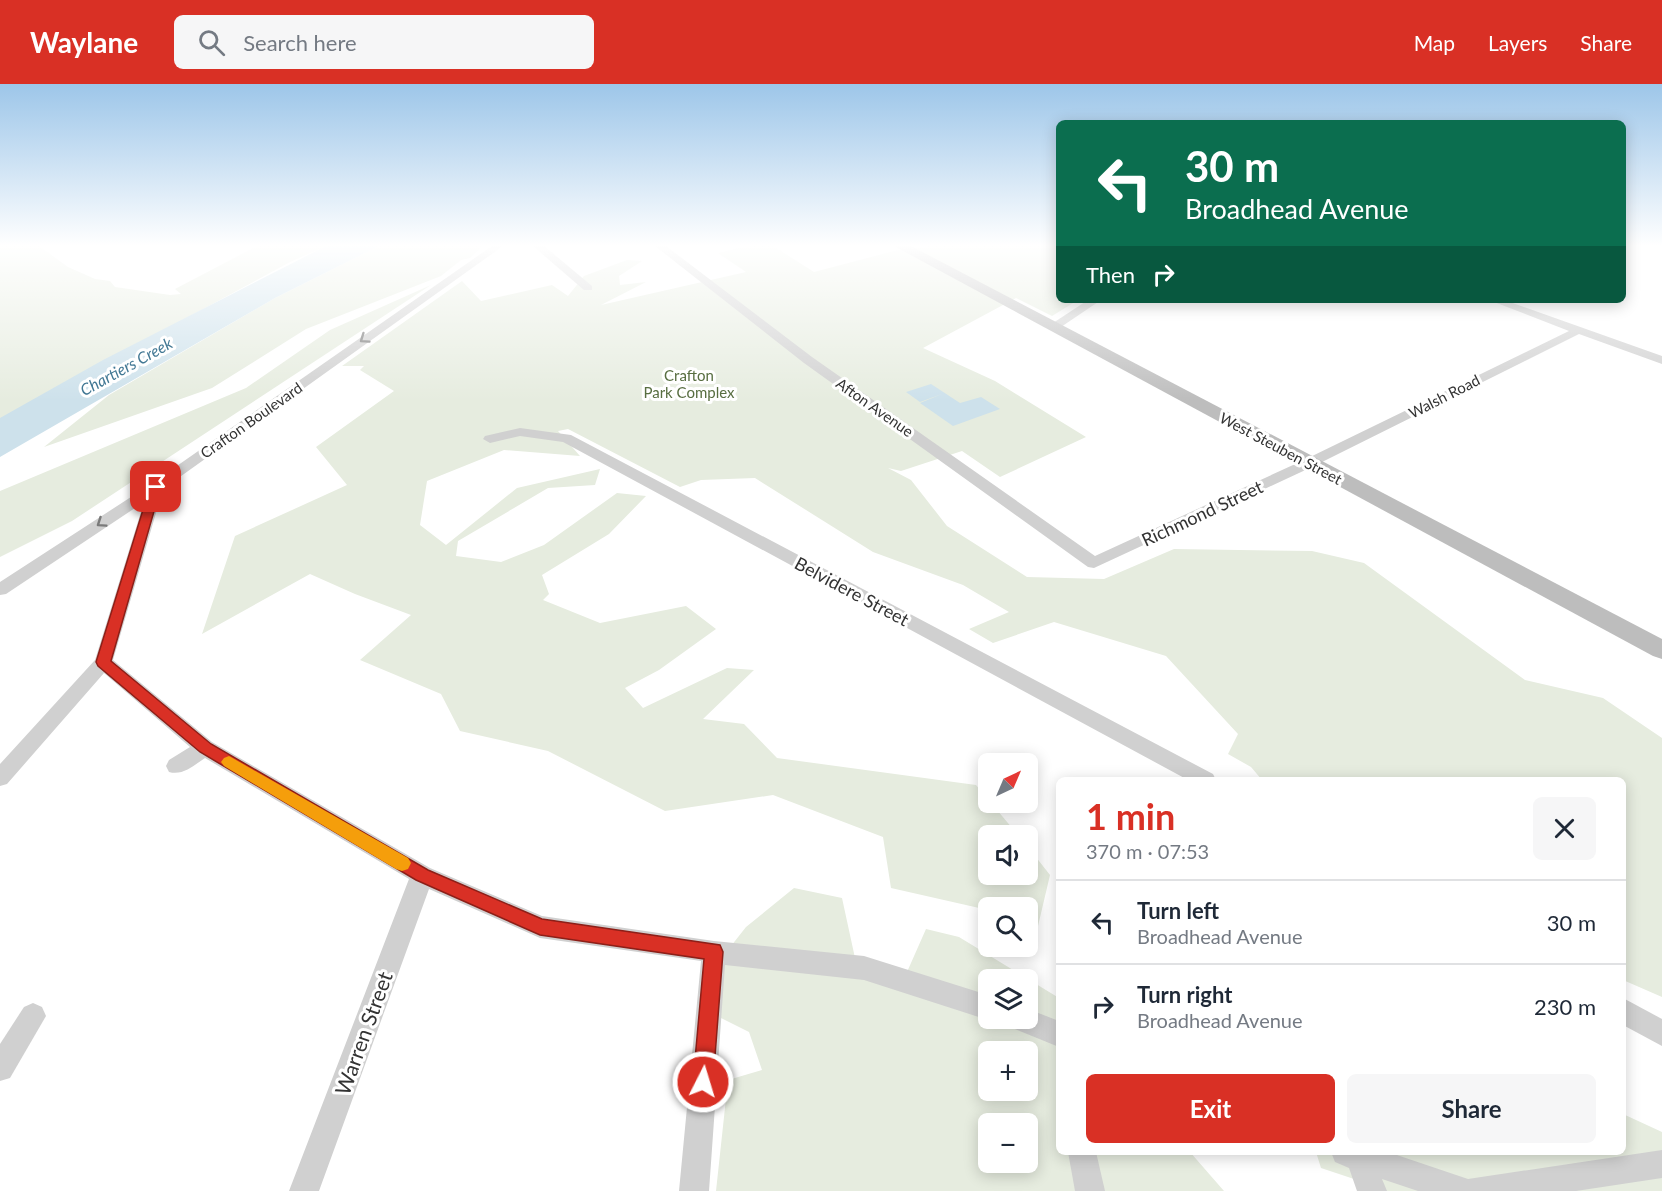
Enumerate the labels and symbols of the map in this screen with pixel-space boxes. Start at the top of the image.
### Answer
one-way arrow [360,332,371,343]
water label: Chartiers Creek [77,333,176,399]
park label: Crafton Park Complex [643,366,735,401]
street label: Walsh Road [1405,370,1483,422]
street label: Afton Avenue [833,374,917,440]
street label: Crafton Boulevard [197,378,305,462]
street label: West Steuben Street [1217,408,1346,488]
pin [130,461,181,512]
street label: Richmond Street [1138,475,1267,551]
one-way arrow [97,516,108,527]
street label: Belvidere Street [791,552,913,631]
north arrow [978,753,1038,813]
street label: Warren Street [329,968,397,1098]
position arrow [671,1050,735,1114]

